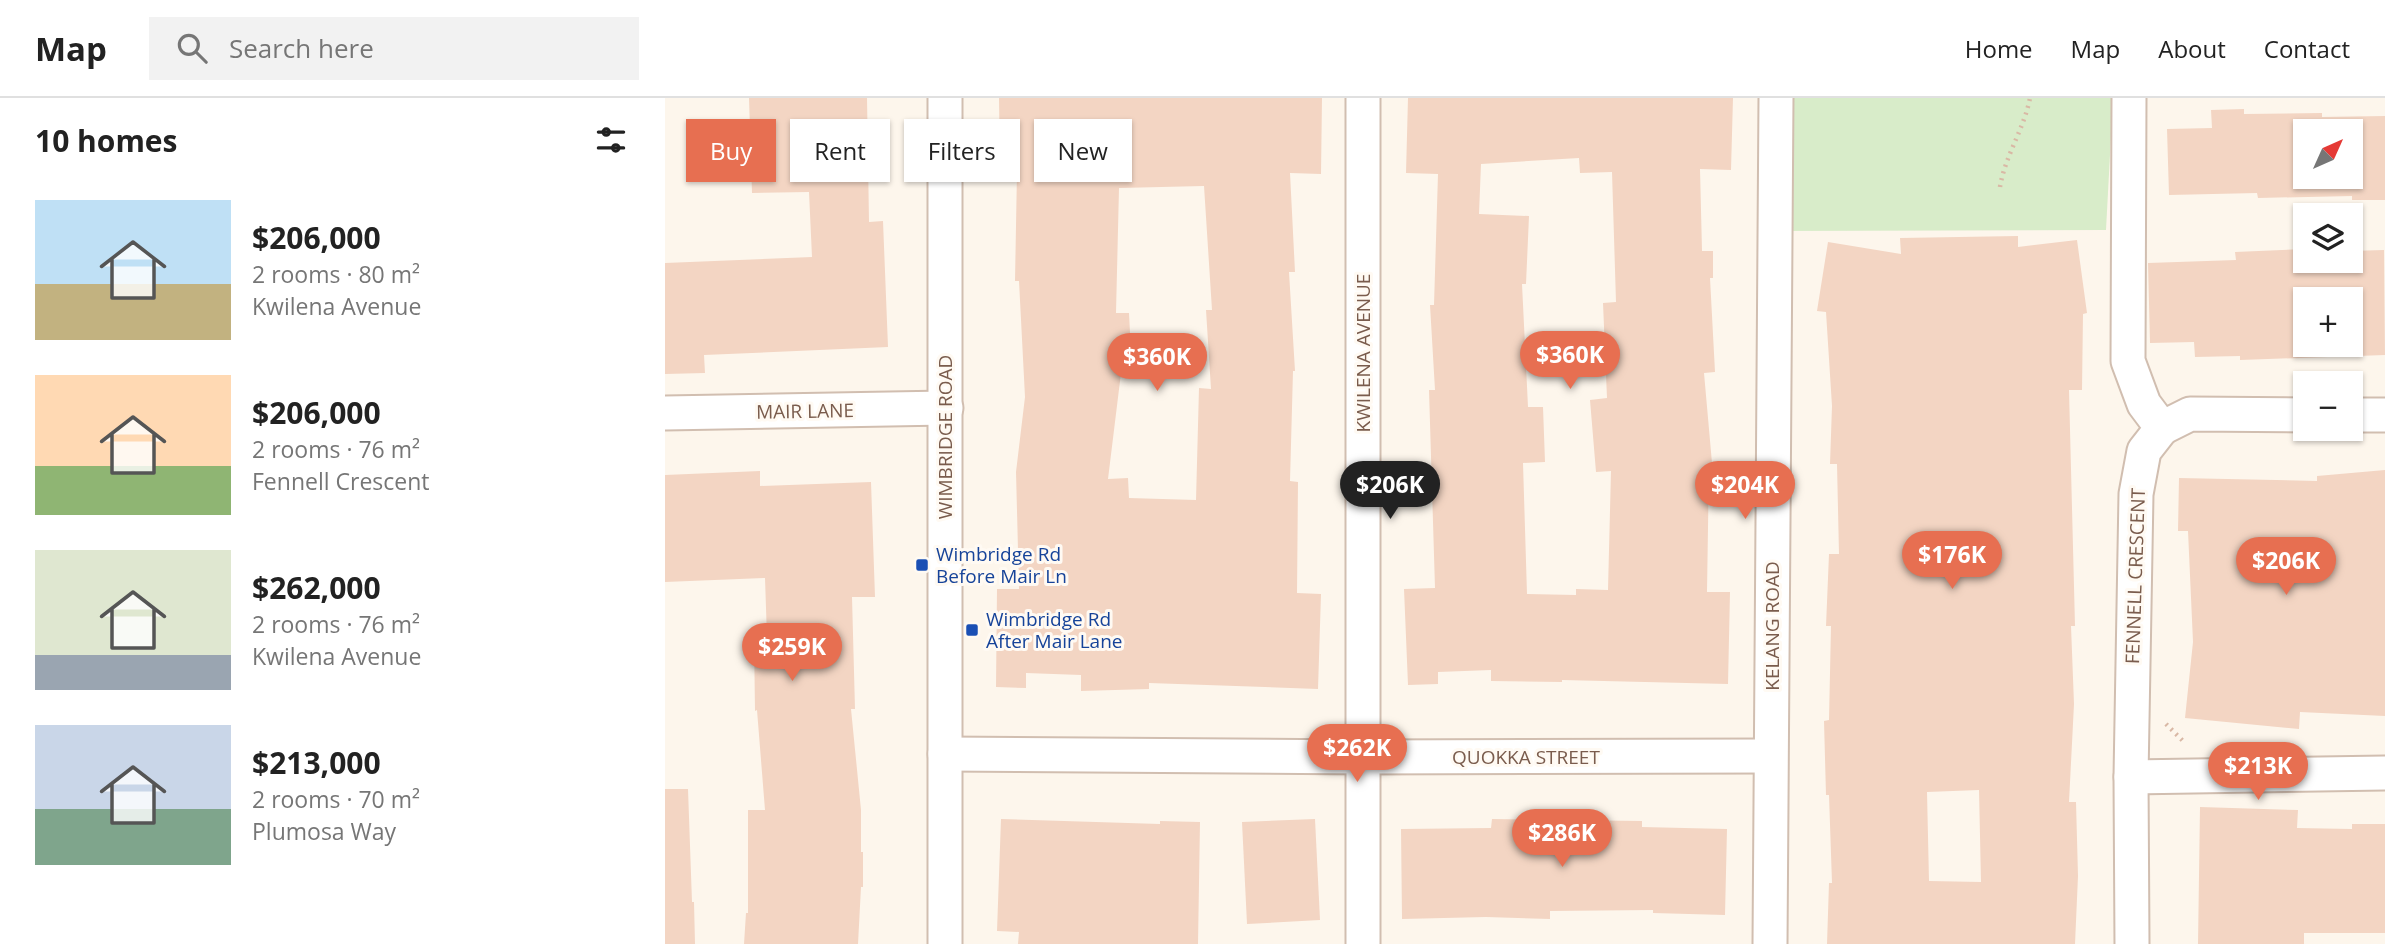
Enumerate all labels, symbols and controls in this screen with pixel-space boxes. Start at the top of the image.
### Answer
search box [149,17,639,80]
text: Map [35,26,107,71]
icon: search [173,29,211,67]
text: Search here [229,30,374,66]
text: Home [1965,32,2033,65]
text: Map [2071,32,2120,65]
text: About [2158,32,2226,65]
text: Contact [2264,32,2350,65]
chip: Buy [686,119,776,182]
chip: Rent [790,119,890,182]
chip: Filters [904,119,1020,182]
chip: New [1034,119,1132,182]
north arrow [2293,119,2363,189]
map controls [2293,119,2363,441]
text: 10 homes [35,120,178,161]
icon: filters [592,121,630,159]
button: layers [2293,203,2363,273]
text: $206,000 [252,217,381,258]
icon: home [91,228,175,312]
text: 2 rooms · 80 m² [252,258,420,290]
street label: KWILENA AVENUE [1350,274,1376,432]
button: + [2293,287,2363,357]
text: Kwilena Avenue [252,290,421,322]
pin: $360K [1521,331,1619,391]
pin: $360K [1108,334,1206,393]
text: $360K [1536,338,1604,370]
text: $360K [1123,340,1191,372]
street label: WIMBRIDGE ROAD [932,355,958,519]
button: − [2293,371,2363,441]
text: $206,000 [252,392,381,433]
street label: MAIR LANE [756,397,854,425]
icon: home [91,403,175,487]
text: 2 rooms · 76 m² [252,433,420,465]
pin: $206K [1341,462,1439,521]
pin: $204K [1696,462,1794,521]
text: Fennell Crescent [252,465,430,497]
text: $206K [1356,468,1424,500]
text: $204K [1711,468,1779,500]
street label: FENNELL CRESCENT [2119,487,2151,665]
pin: $176K [1903,532,2001,591]
text: $176K [1918,538,1986,570]
pin: $206K [2237,538,2335,597]
place label: Wimbridge Rd Before Mair Ln [936,541,1067,589]
text: $206K [2252,544,2320,576]
marker: Wimbridge Rd Before Mair Ln [914,557,930,573]
street label: KELANG ROAD [1759,561,1785,691]
text: $262,000 [252,567,381,608]
icon: home [91,578,175,662]
place label: Wimbridge Rd After Mair Lane [986,606,1123,654]
text: 2 rooms · 76 m² [252,608,420,640]
marker: Wimbridge Rd After Mair Lane [964,622,980,638]
pin: $259K [743,624,841,683]
text: $259K [758,630,826,662]
text: Kwilena Avenue [252,640,421,672]
pin: $262K [1308,724,1406,784]
text: $262K [1323,731,1391,763]
text: $213,000 [252,742,381,783]
pin: $213K [2209,742,2307,802]
street label: QUOKKA STREET [1452,744,1600,770]
text: $213K [2224,749,2292,781]
icon: home [91,753,175,837]
text: 2 rooms · 70 m² [252,783,420,815]
pin: $286K [1513,810,1611,869]
text: Plumosa Way [252,815,396,847]
text: $286K [1528,816,1596,848]

